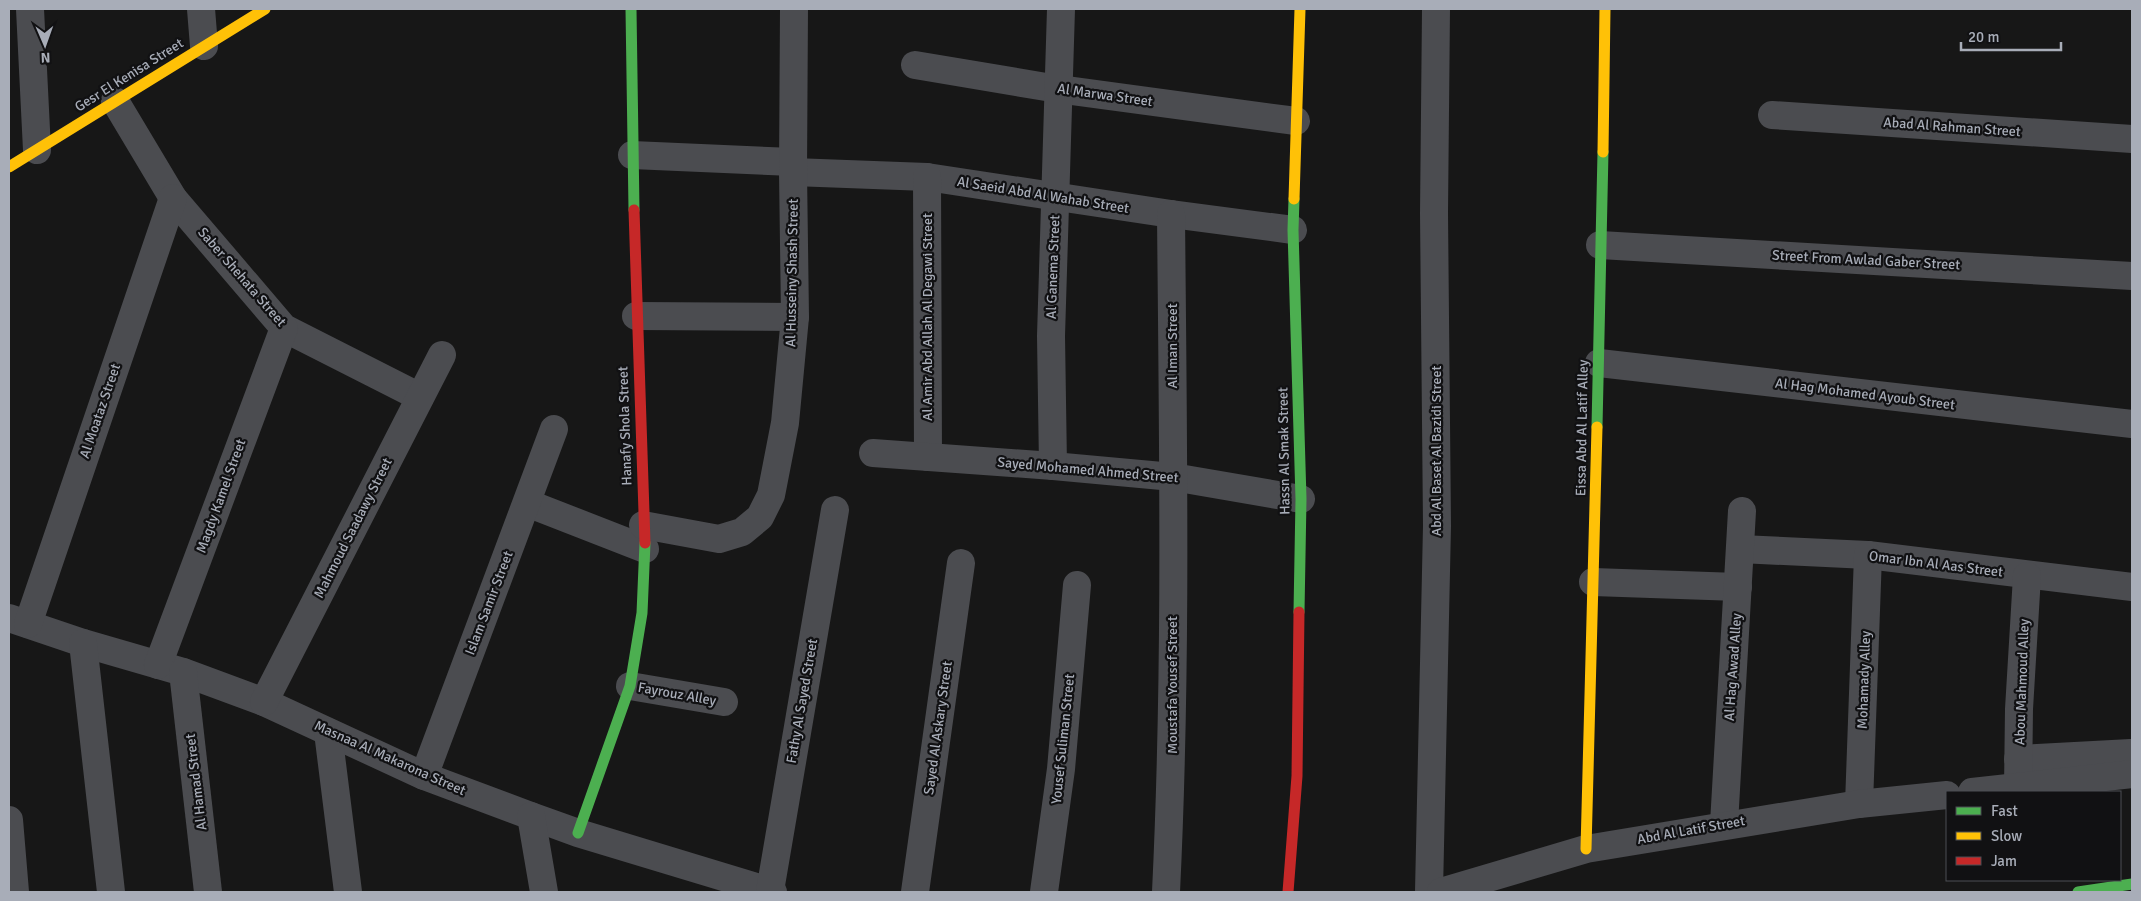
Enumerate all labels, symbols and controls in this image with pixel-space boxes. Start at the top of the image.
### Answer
north arrow [20,20,70,70]
scale bar [1961,20,2061,52]
text: 20 m [1968,28,1999,46]
street label: Gesr El Kenisa Street [72,35,187,115]
text: N [40,49,51,66]
street label: Al Marwa Street [1056,80,1154,110]
street label: Abad Al Rahman Street [1883,114,2021,140]
street label: Al Saeid Abd Al Wahab Street [956,173,1130,217]
street label: Al Husseiny Shash Street [782,198,802,347]
street label: Al Amir Abd Allah Al Degawi Street [919,213,936,421]
street label: Al Ganema Street [1043,215,1063,319]
street label: Saber Shehata Street [194,224,290,330]
street label: Street From Awlad Gaber Street [1772,247,1961,273]
street label: Al Iman Street [1164,303,1181,389]
street label: Eissa Abd Al Latif Alley [1572,359,1592,496]
street label: Al Moataz Street [76,361,124,461]
street label: Hanafy Shola Street [614,366,636,486]
street label: Abd Al Baset Al Bazidi Street [1428,366,1445,536]
street label: Al Hag Mohamed Ayoub Street [1774,375,1956,413]
street label: Hassn Al Smak Street [1274,387,1294,515]
street label: Magdy Kamel Street [192,437,250,555]
street label: Sayed Mohamed Ahmed Street [997,454,1179,486]
street label: Mahmoud Saadawy Street [310,455,396,601]
street label: Omar Ibn Al Aas Street [1868,547,2004,581]
street label: Islam Samir Street [461,548,517,658]
street label: Al Hag Awad Alley [1721,612,1745,722]
street label: Moustafa Yousef Street [1164,616,1181,754]
street label: Abou Mahmoud Alley [2011,618,2033,745]
street label: Mohamady Alley [1854,630,1874,729]
street label: Fathy Al Sayed Street [783,637,821,765]
street label: Sayed Al Askary Street [920,660,956,796]
street label: Yousef Suliman Street [1048,673,1078,805]
street label: Fayrouz Alley [637,679,718,709]
street label: Masnaa Al Makarona Street [312,717,468,799]
street label: Al Hamad Street [182,733,210,831]
legend [1946,791,2121,881]
text: Fast [1991,802,2018,820]
street label: Abd Al Latif Street [1636,812,1746,848]
text: Slow [1991,827,2022,845]
text: Jam [1991,852,2017,870]

